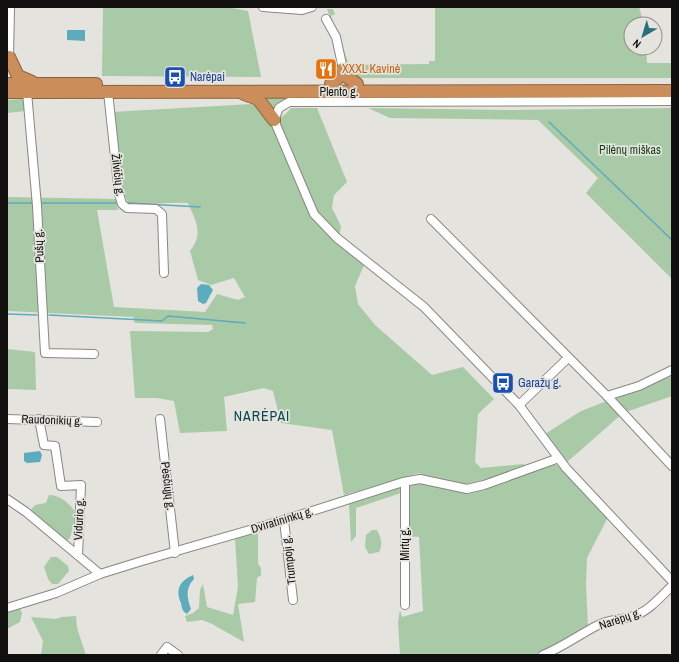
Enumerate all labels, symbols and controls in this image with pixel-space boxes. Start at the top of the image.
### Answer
north arrow [623,16,663,56]
text: N [630,36,644,51]
restaurant icon: XXXL Kavinė [313,56,339,82]
place label: XXXL Kavinė [342,61,400,77]
bus stop icon: Narėpai [162,64,188,90]
place label: Narėpai [190,69,225,85]
street label: Plento g. [320,84,358,100]
park label: Pilėnų miškas [599,142,661,158]
street label: Žilvičių g. [107,153,129,197]
street label: Pušų g. [30,229,48,263]
bus stop icon: Garažų g. [490,370,516,396]
place label: Garažų g. [518,375,561,391]
district label: NARĖPAI [234,407,290,425]
street label: Raudonikių g. [21,411,83,429]
street label: Pėsčiųjų g. [157,461,179,511]
street label: Vidurio g. [70,497,88,541]
street label: Dviratininkų g. [249,503,315,537]
street label: Mirtų g. [397,527,413,561]
street label: Trumpoji g. [278,535,300,585]
street label: Narėpų g. [597,604,643,634]

